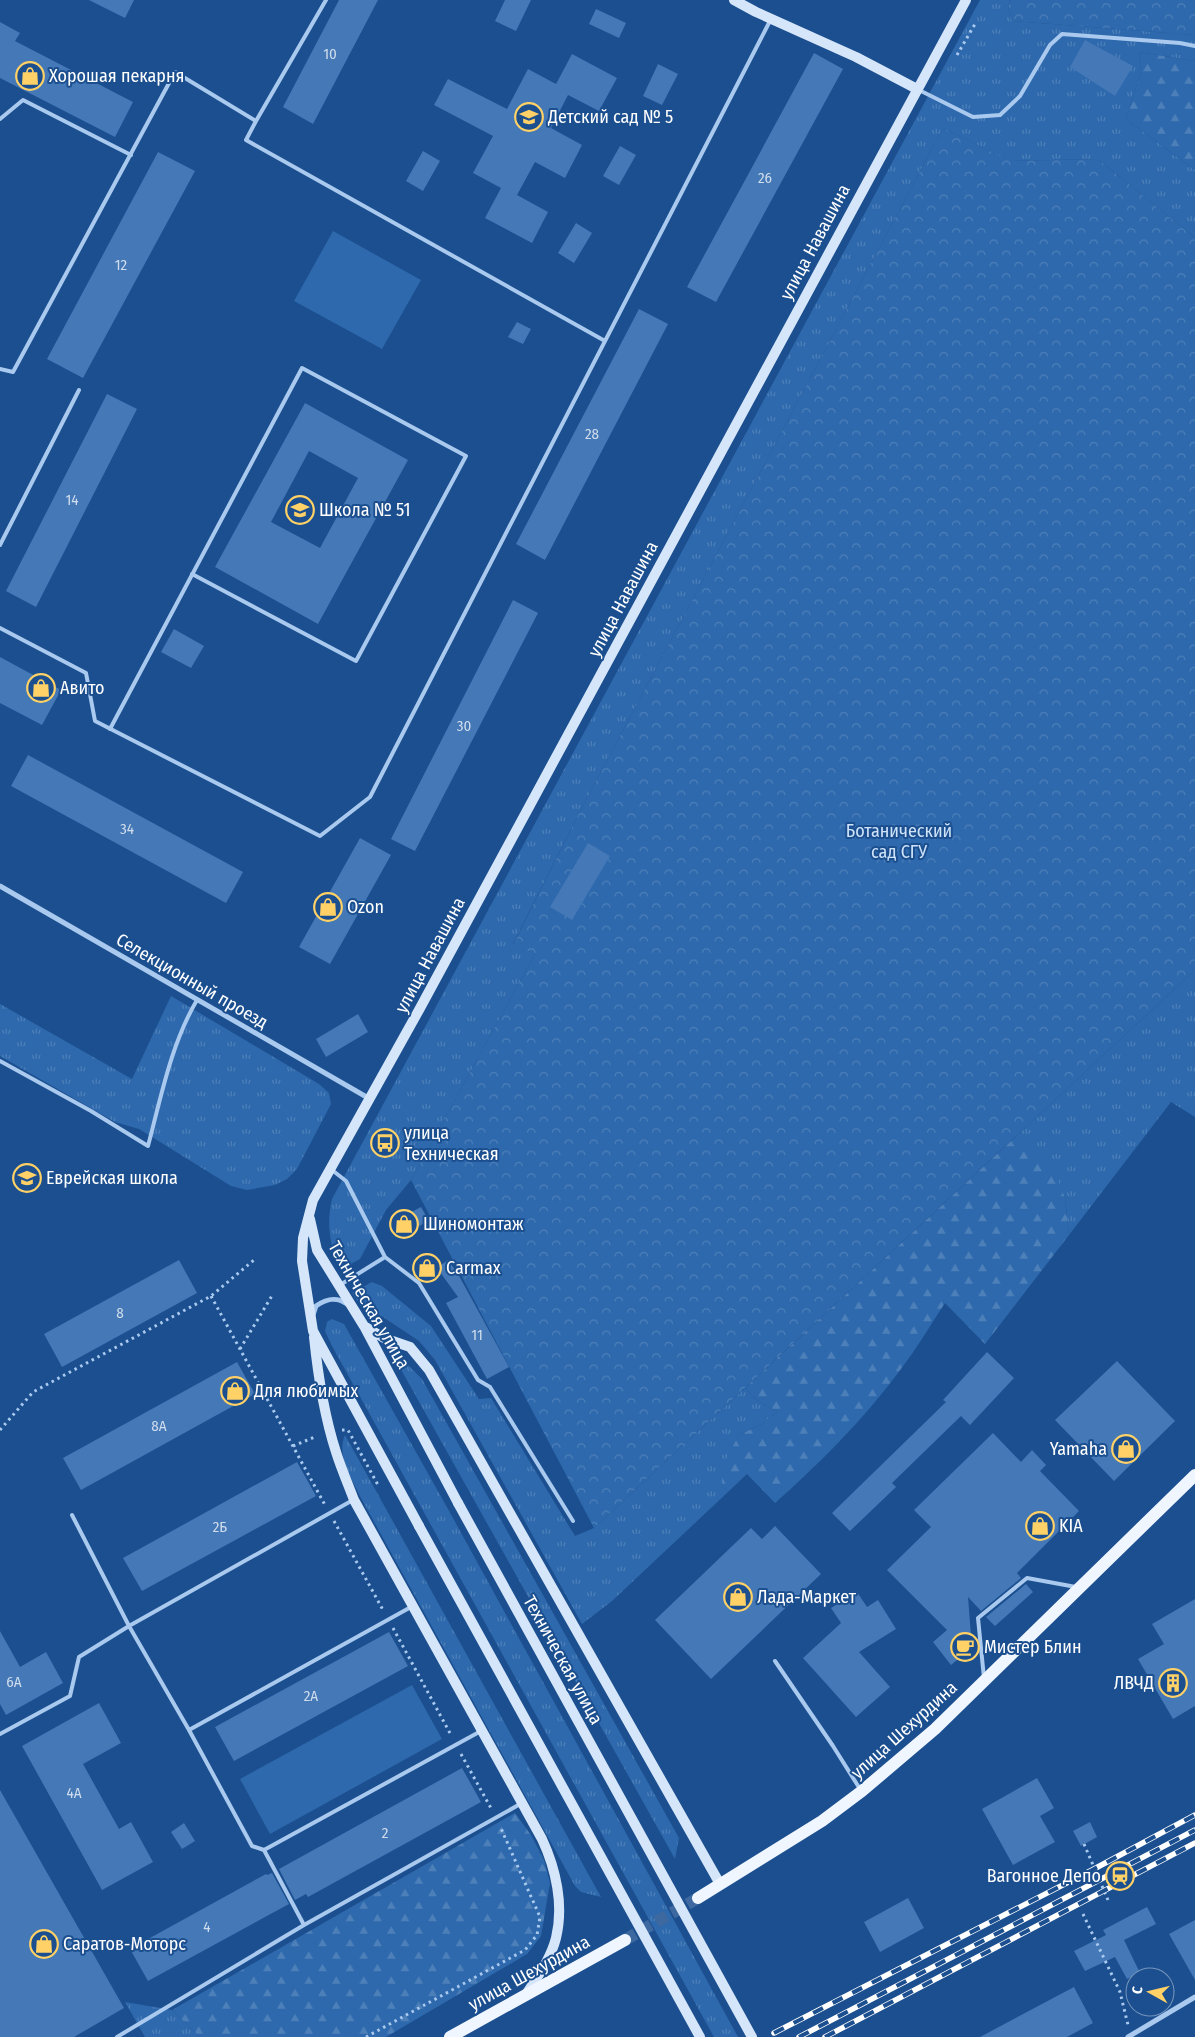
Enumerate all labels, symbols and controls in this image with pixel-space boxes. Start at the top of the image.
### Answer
house number: 10 [323,45,337,63]
shop icon: Хорошая пекарня [15,61,45,91]
place label: Хорошая пекарня [49,65,184,87]
school or university icon: Детский сад № 5 [514,102,544,132]
place label: Детский сад № 5 [547,106,673,128]
house number: 26 [758,169,772,187]
street label: улица Навашина [775,180,855,304]
house number: 12 [115,256,128,274]
house number: 28 [585,425,599,443]
house number: 14 [65,491,79,509]
school or university icon: Школа № 51 [285,495,315,525]
place label: Школа № 51 [319,499,410,521]
street label: улица Навашина [583,537,663,661]
shop icon: Авито [26,673,56,703]
place label: Авито [60,677,105,699]
house number: 30 [457,717,471,735]
house number: 34 [120,820,134,838]
park label: Ботанический сад СГУ [846,820,952,863]
shop icon: Ozon [313,892,343,922]
street label: улица Навашина [390,893,470,1017]
place label: Ozon [347,896,384,918]
street label: Селекционный проезд [112,929,272,1033]
place label: улица Техническая [404,1122,499,1165]
bus stop icon: улица Техническая [370,1128,400,1158]
school or university icon: Еврейская школа [12,1163,42,1193]
place label: Еврейская школа [46,1167,178,1189]
shop icon: Шиномонтаж [389,1209,419,1239]
place label: Шиномонтаж [423,1213,524,1235]
street label: Техническая улица [323,1237,415,1373]
shop icon: Carmax [412,1253,442,1283]
place label: Carmax [446,1257,501,1279]
house number: 8 [116,1304,124,1322]
house number: 11 [471,1326,483,1344]
shop icon: Для любимых [220,1376,250,1406]
place label: Для любимых [253,1380,358,1402]
house number: 8А [151,1417,167,1435]
shop icon: Yamaha [1111,1434,1141,1464]
place label: Yamaha [1050,1438,1107,1460]
shop icon: KIA [1025,1511,1055,1541]
place label: KIA [1059,1515,1083,1537]
house number: 2Б [213,1518,227,1536]
shop icon: Лада-Маркет [723,1582,753,1612]
place label: Лада-Маркет [757,1586,857,1608]
street label: Техническая улица [518,1592,608,1728]
cafe icon: Мистер Блин [950,1632,980,1662]
place label: Мистер Блин [984,1636,1082,1658]
building icon: ЛВЧД [1158,1668,1188,1698]
place label: ЛВЧД [1114,1672,1154,1694]
house number: 6А [6,1673,22,1691]
street label: улица Шехурдина [846,1676,962,1783]
house number: 2А [304,1687,318,1705]
house number: 4А [66,1784,82,1802]
house number: 2 [382,1824,389,1842]
station icon: Вагонное Депо [1105,1861,1135,1891]
place label: Вагонное Депо [987,1865,1101,1887]
house number: 4 [203,1918,211,1936]
shop icon: Саратов-Моторс [29,1929,59,1959]
street label: улица Шехурдина [464,1930,594,2015]
place label: Саратов-Моторс [63,1933,186,1955]
north arrow [1125,1967,1175,2017]
text: С [1129,1985,1147,1995]

